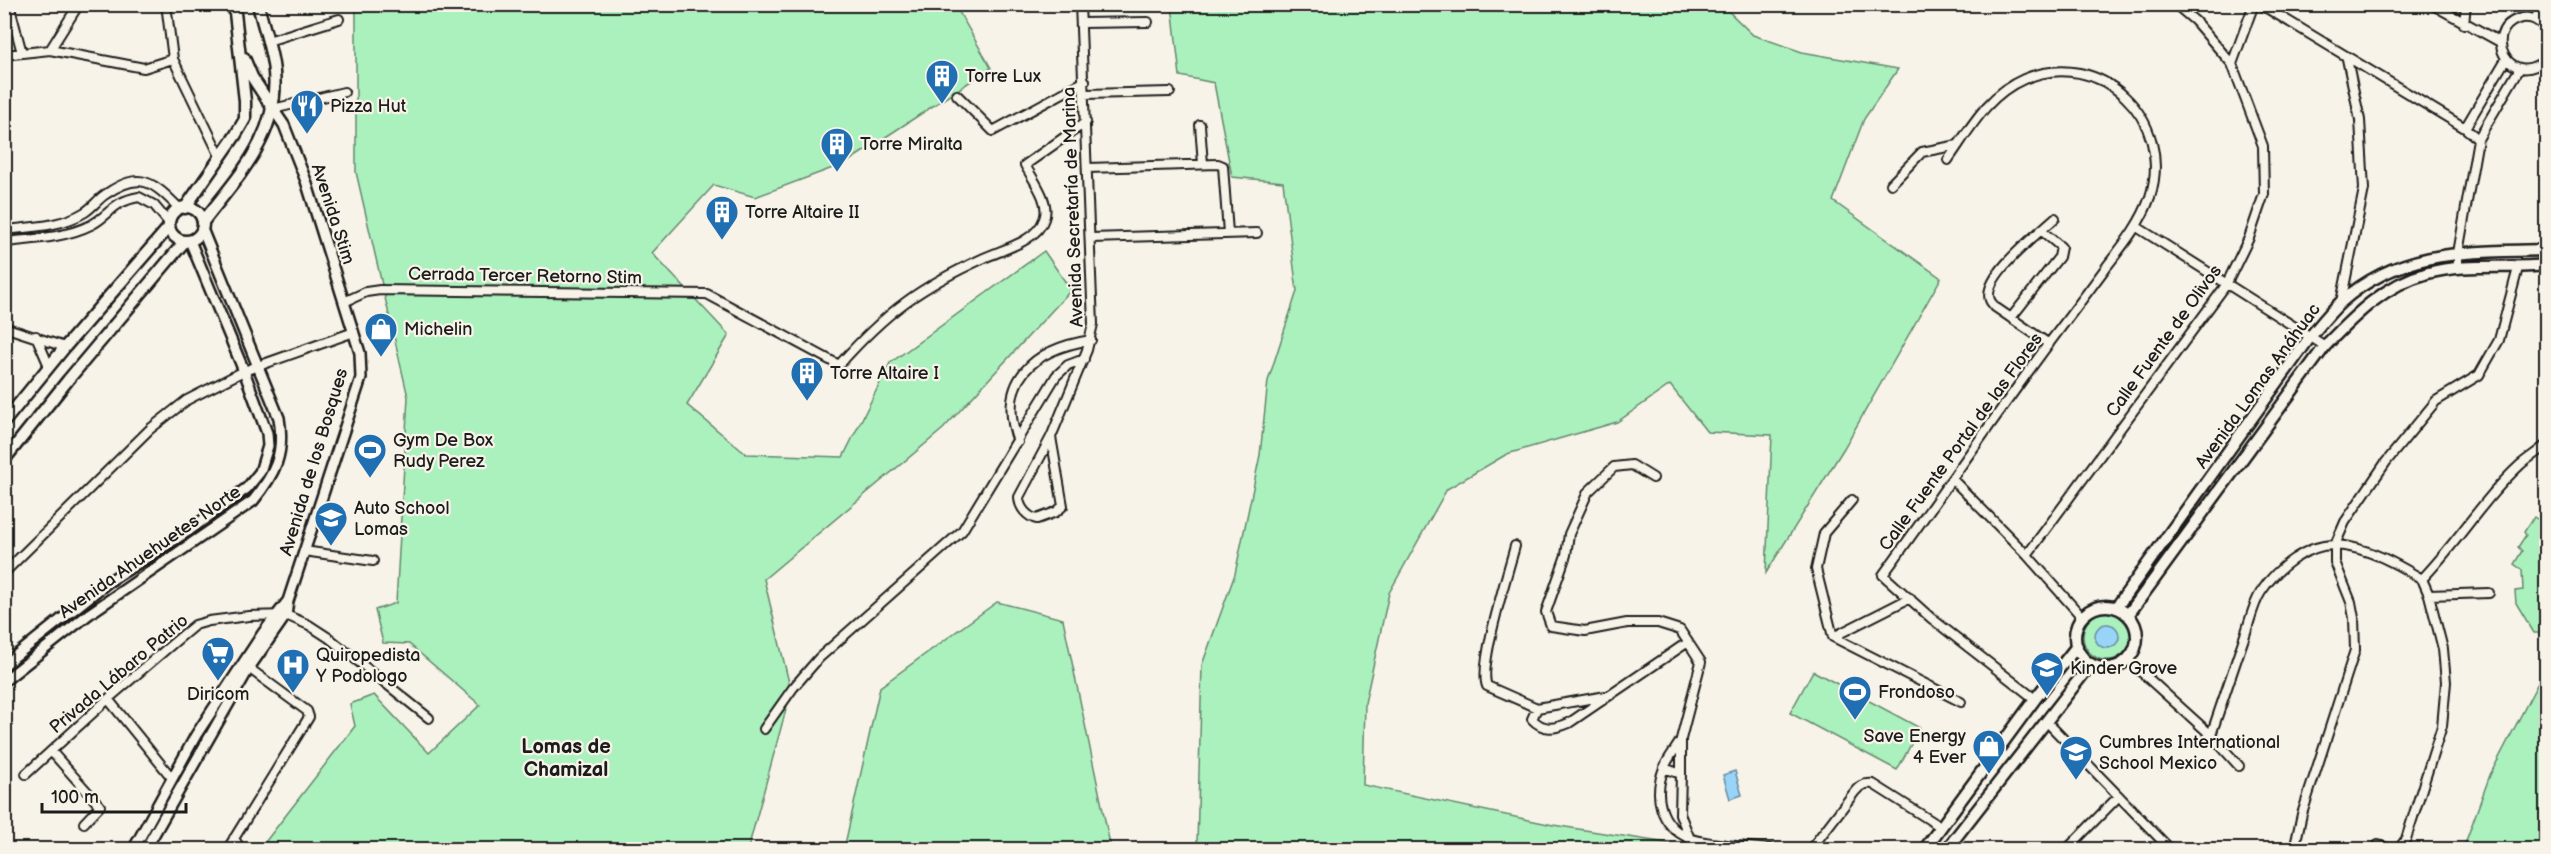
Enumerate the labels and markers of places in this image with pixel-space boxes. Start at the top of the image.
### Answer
building icon: Torre Lux [924,58,960,105]
place label: Torre Lux [965,66,1042,87]
restaurant icon: Pizza Hut [289,88,325,135]
place label: Pizza Hut [330,96,407,117]
building icon: Torre Miralta [819,126,855,173]
place label: Torre Miralta [860,134,963,155]
building icon: Torre Altaire II [704,194,740,241]
place label: Torre Altaire II [745,202,860,223]
shop icon: Michelin [363,311,399,358]
place label: Michelin [404,319,472,340]
building icon: Torre Altaire I [789,355,825,402]
place label: Torre Altaire I [830,363,939,384]
place label: Gym De Box Rudy Perez [393,430,494,472]
sports icon: Gym De Box Rudy Perez [352,432,388,479]
place label: Auto School Lomas [354,498,449,540]
school or university icon: Auto School Lomas [313,500,349,547]
supermarket icon: Diricom [200,635,236,682]
place label: Quiropedista Y Podologo [315,645,420,687]
hospital icon: Quiropedista Y Podologo [275,647,311,694]
school or university icon: Kinder Grove [2029,650,2065,697]
place label: Kinder Grove [2070,658,2178,679]
sports icon: Frondoso [1837,674,1873,721]
place label: Frondoso [1878,682,1955,703]
place label: Diricom [187,684,249,705]
place label: Save Energy 4 Ever [1864,726,1967,768]
shop icon: Save Energy 4 Ever [1971,728,2007,775]
place label: Cumbres International School Mexico [2099,732,2280,774]
school or university icon: Cumbres International School Mexico [2058,734,2094,781]

